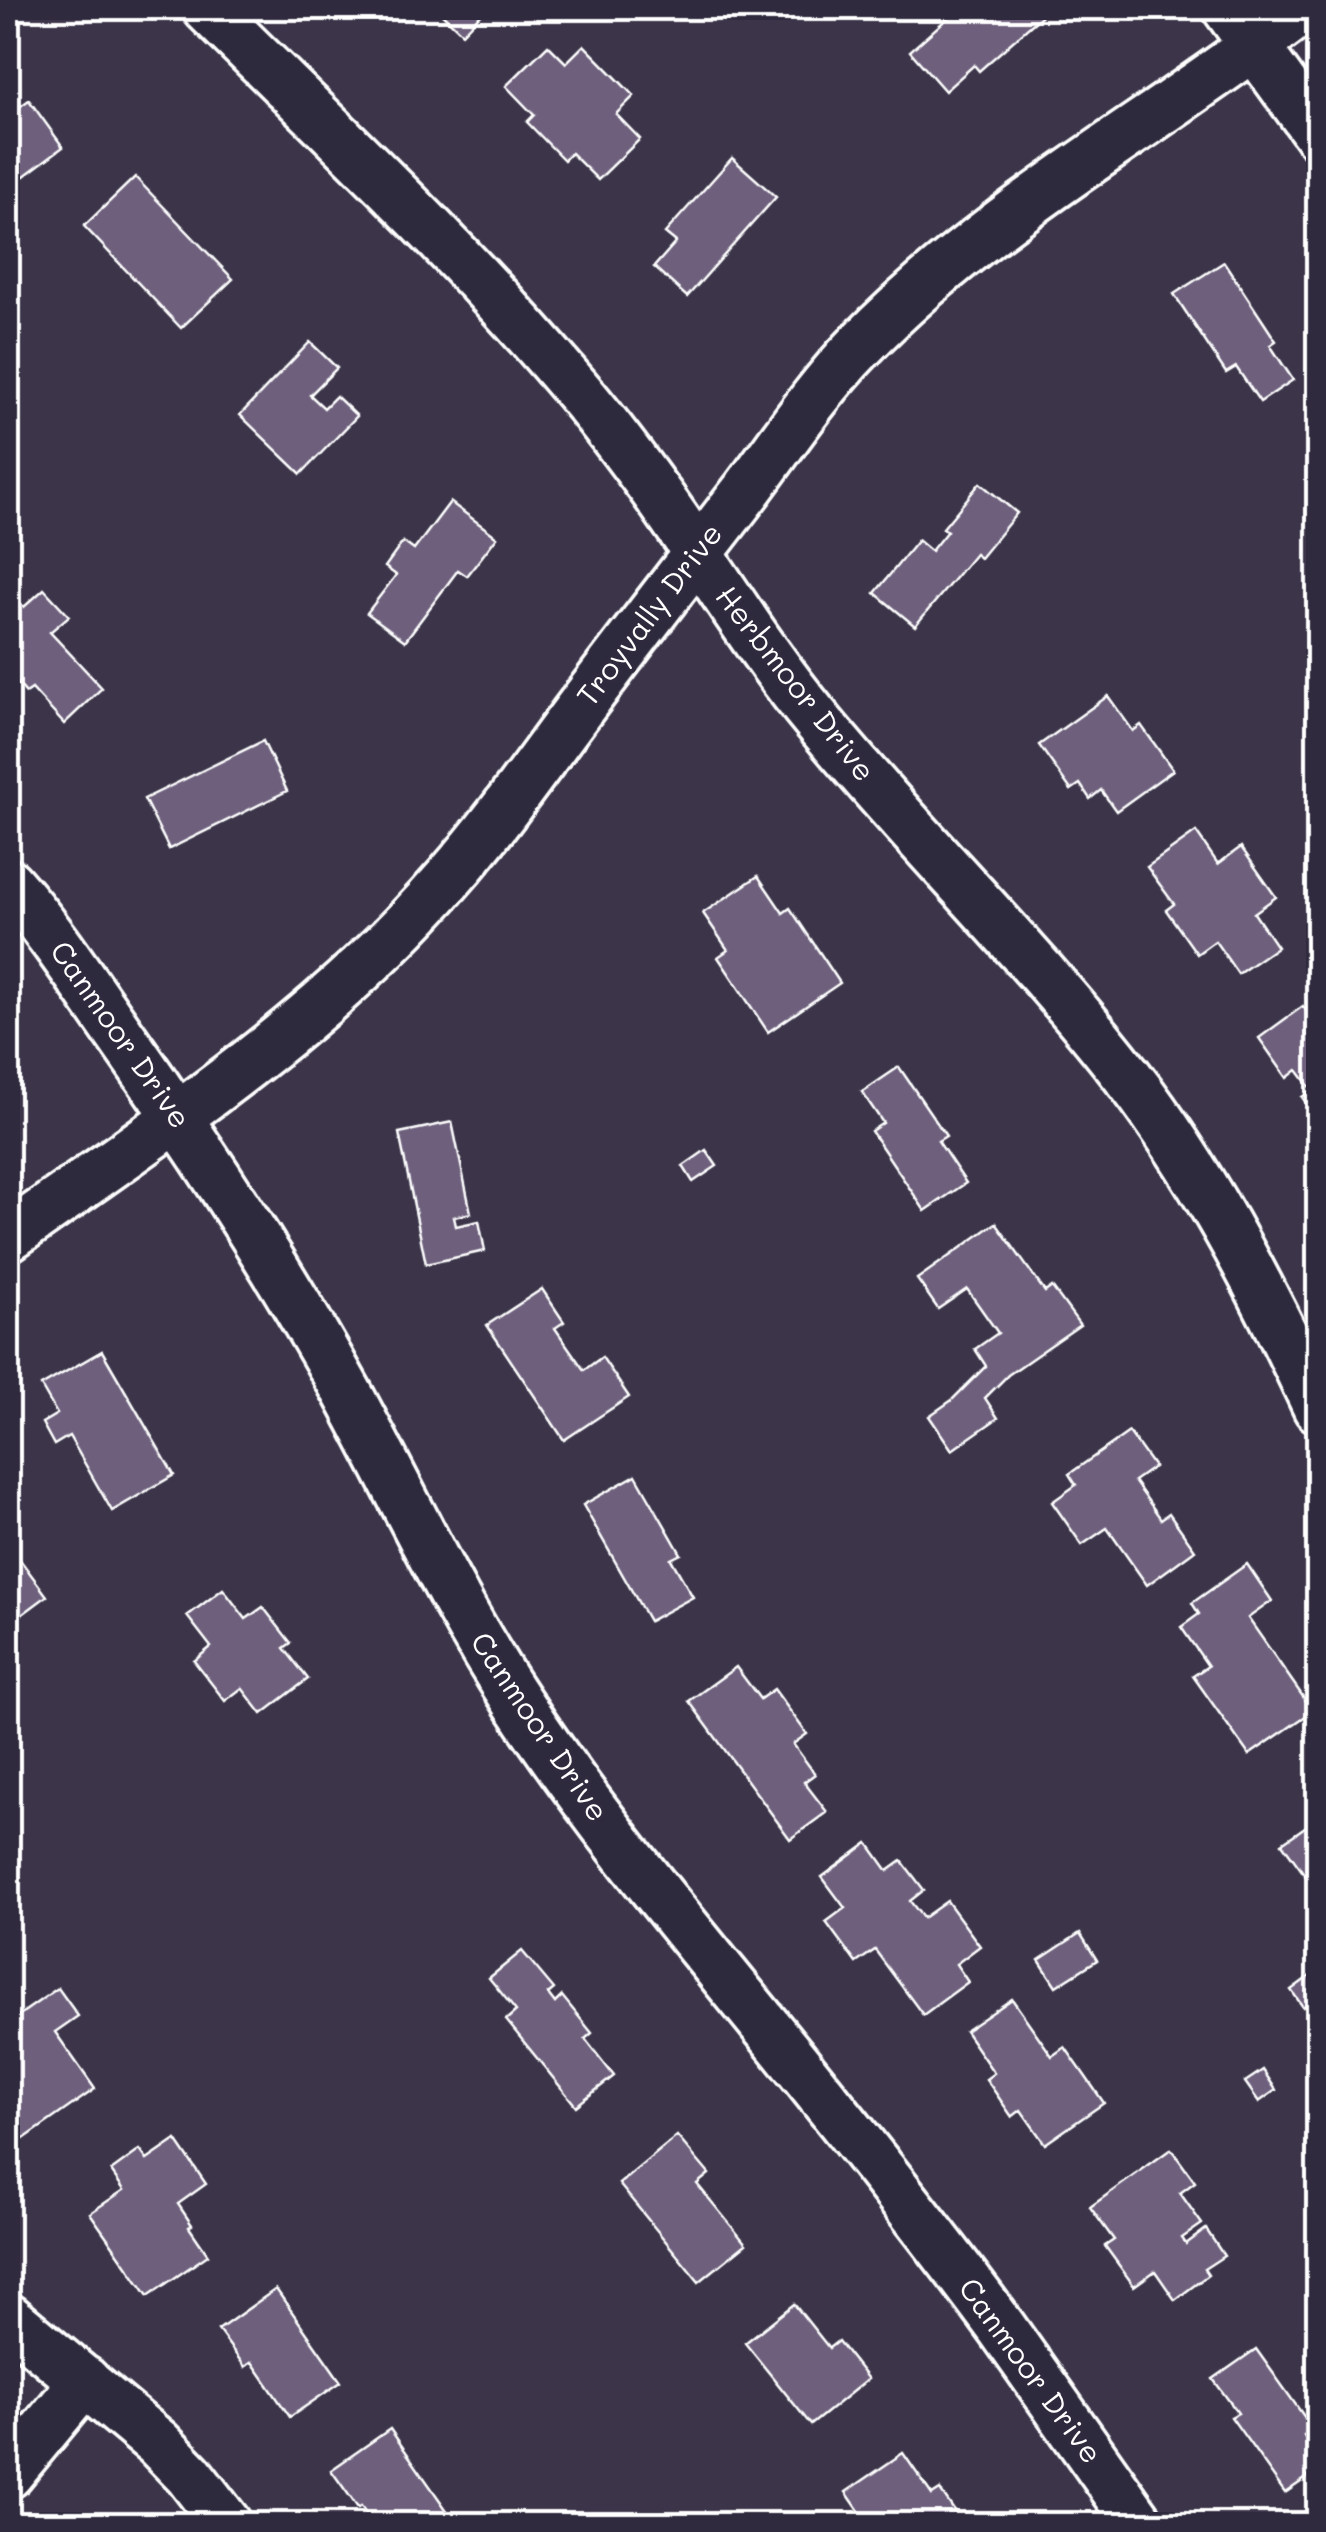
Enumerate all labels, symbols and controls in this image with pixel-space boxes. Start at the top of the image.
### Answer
street label: Troyvally Drive [566,514,730,713]
street label: Herbmoor Drive [708,577,885,789]
street label: Canmoor Drive [42,932,201,1136]
street label: Canmoor Drive [463,1623,619,1828]
street label: Canmoor Drive [951,2269,1113,2471]

